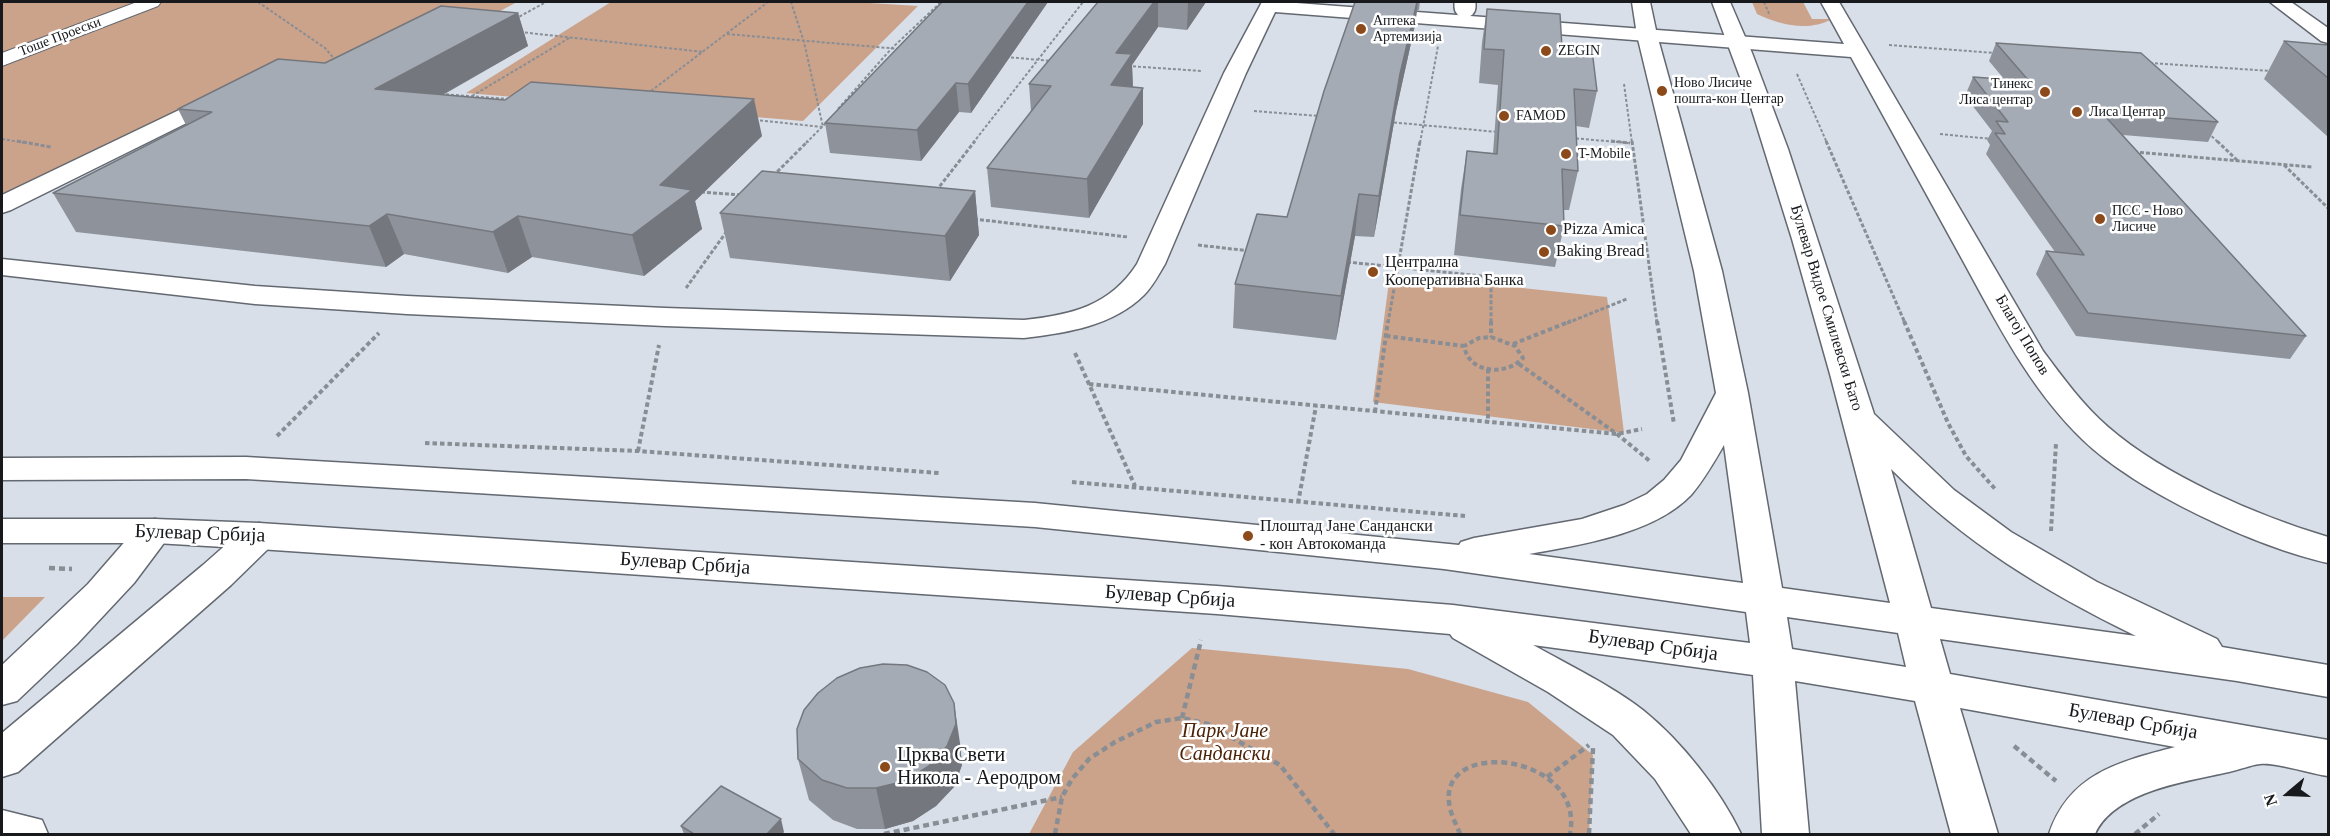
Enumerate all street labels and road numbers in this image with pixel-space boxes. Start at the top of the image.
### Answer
street label: Тоше Проески [17,14,103,60]
street label: Булевар Видое Смилевски Бато [1785,203,1867,413]
street label: Благој Попов [1991,291,2053,379]
street label: Булевар Србија [134,520,266,548]
street label: Булевар Србија [619,547,751,581]
street label: Булевар Србија [1104,580,1236,614]
street label: Булевар Србија [1587,625,1719,667]
street label: Булевар Србија [2067,699,2199,745]

